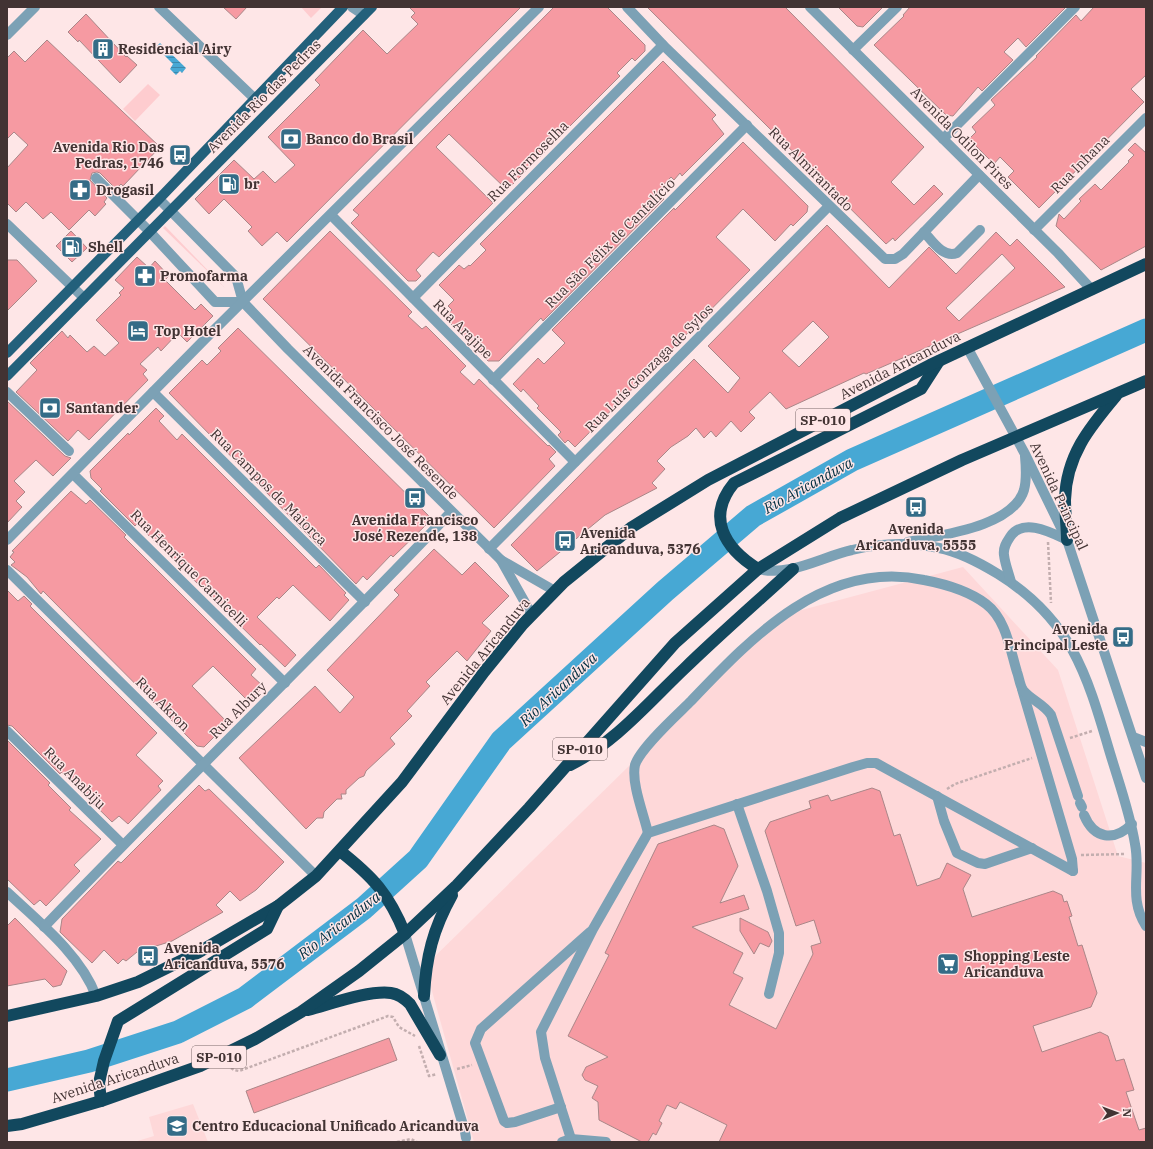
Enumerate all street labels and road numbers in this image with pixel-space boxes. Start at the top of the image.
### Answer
street label: Avenida Rio das Pedras [203,35,325,157]
street label: Avenida Odilon Pires [907,83,1017,193]
street label: Rua Formoselha [484,116,573,205]
street label: Rua Almirantado [765,123,857,215]
street label: Rua Inhana [1047,131,1113,197]
street label: Rua São Félix de Cantalício [541,174,679,312]
street label: Rua Arajipe [429,295,497,363]
street label: Rua Luís Gonzaga de Sylos [581,300,717,436]
street label: Avenida Aricanduva [837,327,964,403]
street label: Avenida Francisco José Resende [300,341,462,503]
road number: SP-010 [796,409,850,431]
street label: Rua Campos de Maiorca [207,425,331,549]
street label: Avenida Principal [1026,439,1092,553]
street label: Rua Henrique Carnicelli [127,506,251,630]
street label: Avenida Aricanduva [436,593,534,708]
street label: Rua Akron [132,673,194,735]
street label: Rua Albury [206,677,271,742]
road number: SP-010 [553,738,607,760]
street label: Rua Anabiju [40,743,110,813]
road number: SP-010 [192,1046,246,1068]
street label: Avenida Aricanduva [49,1049,181,1107]

